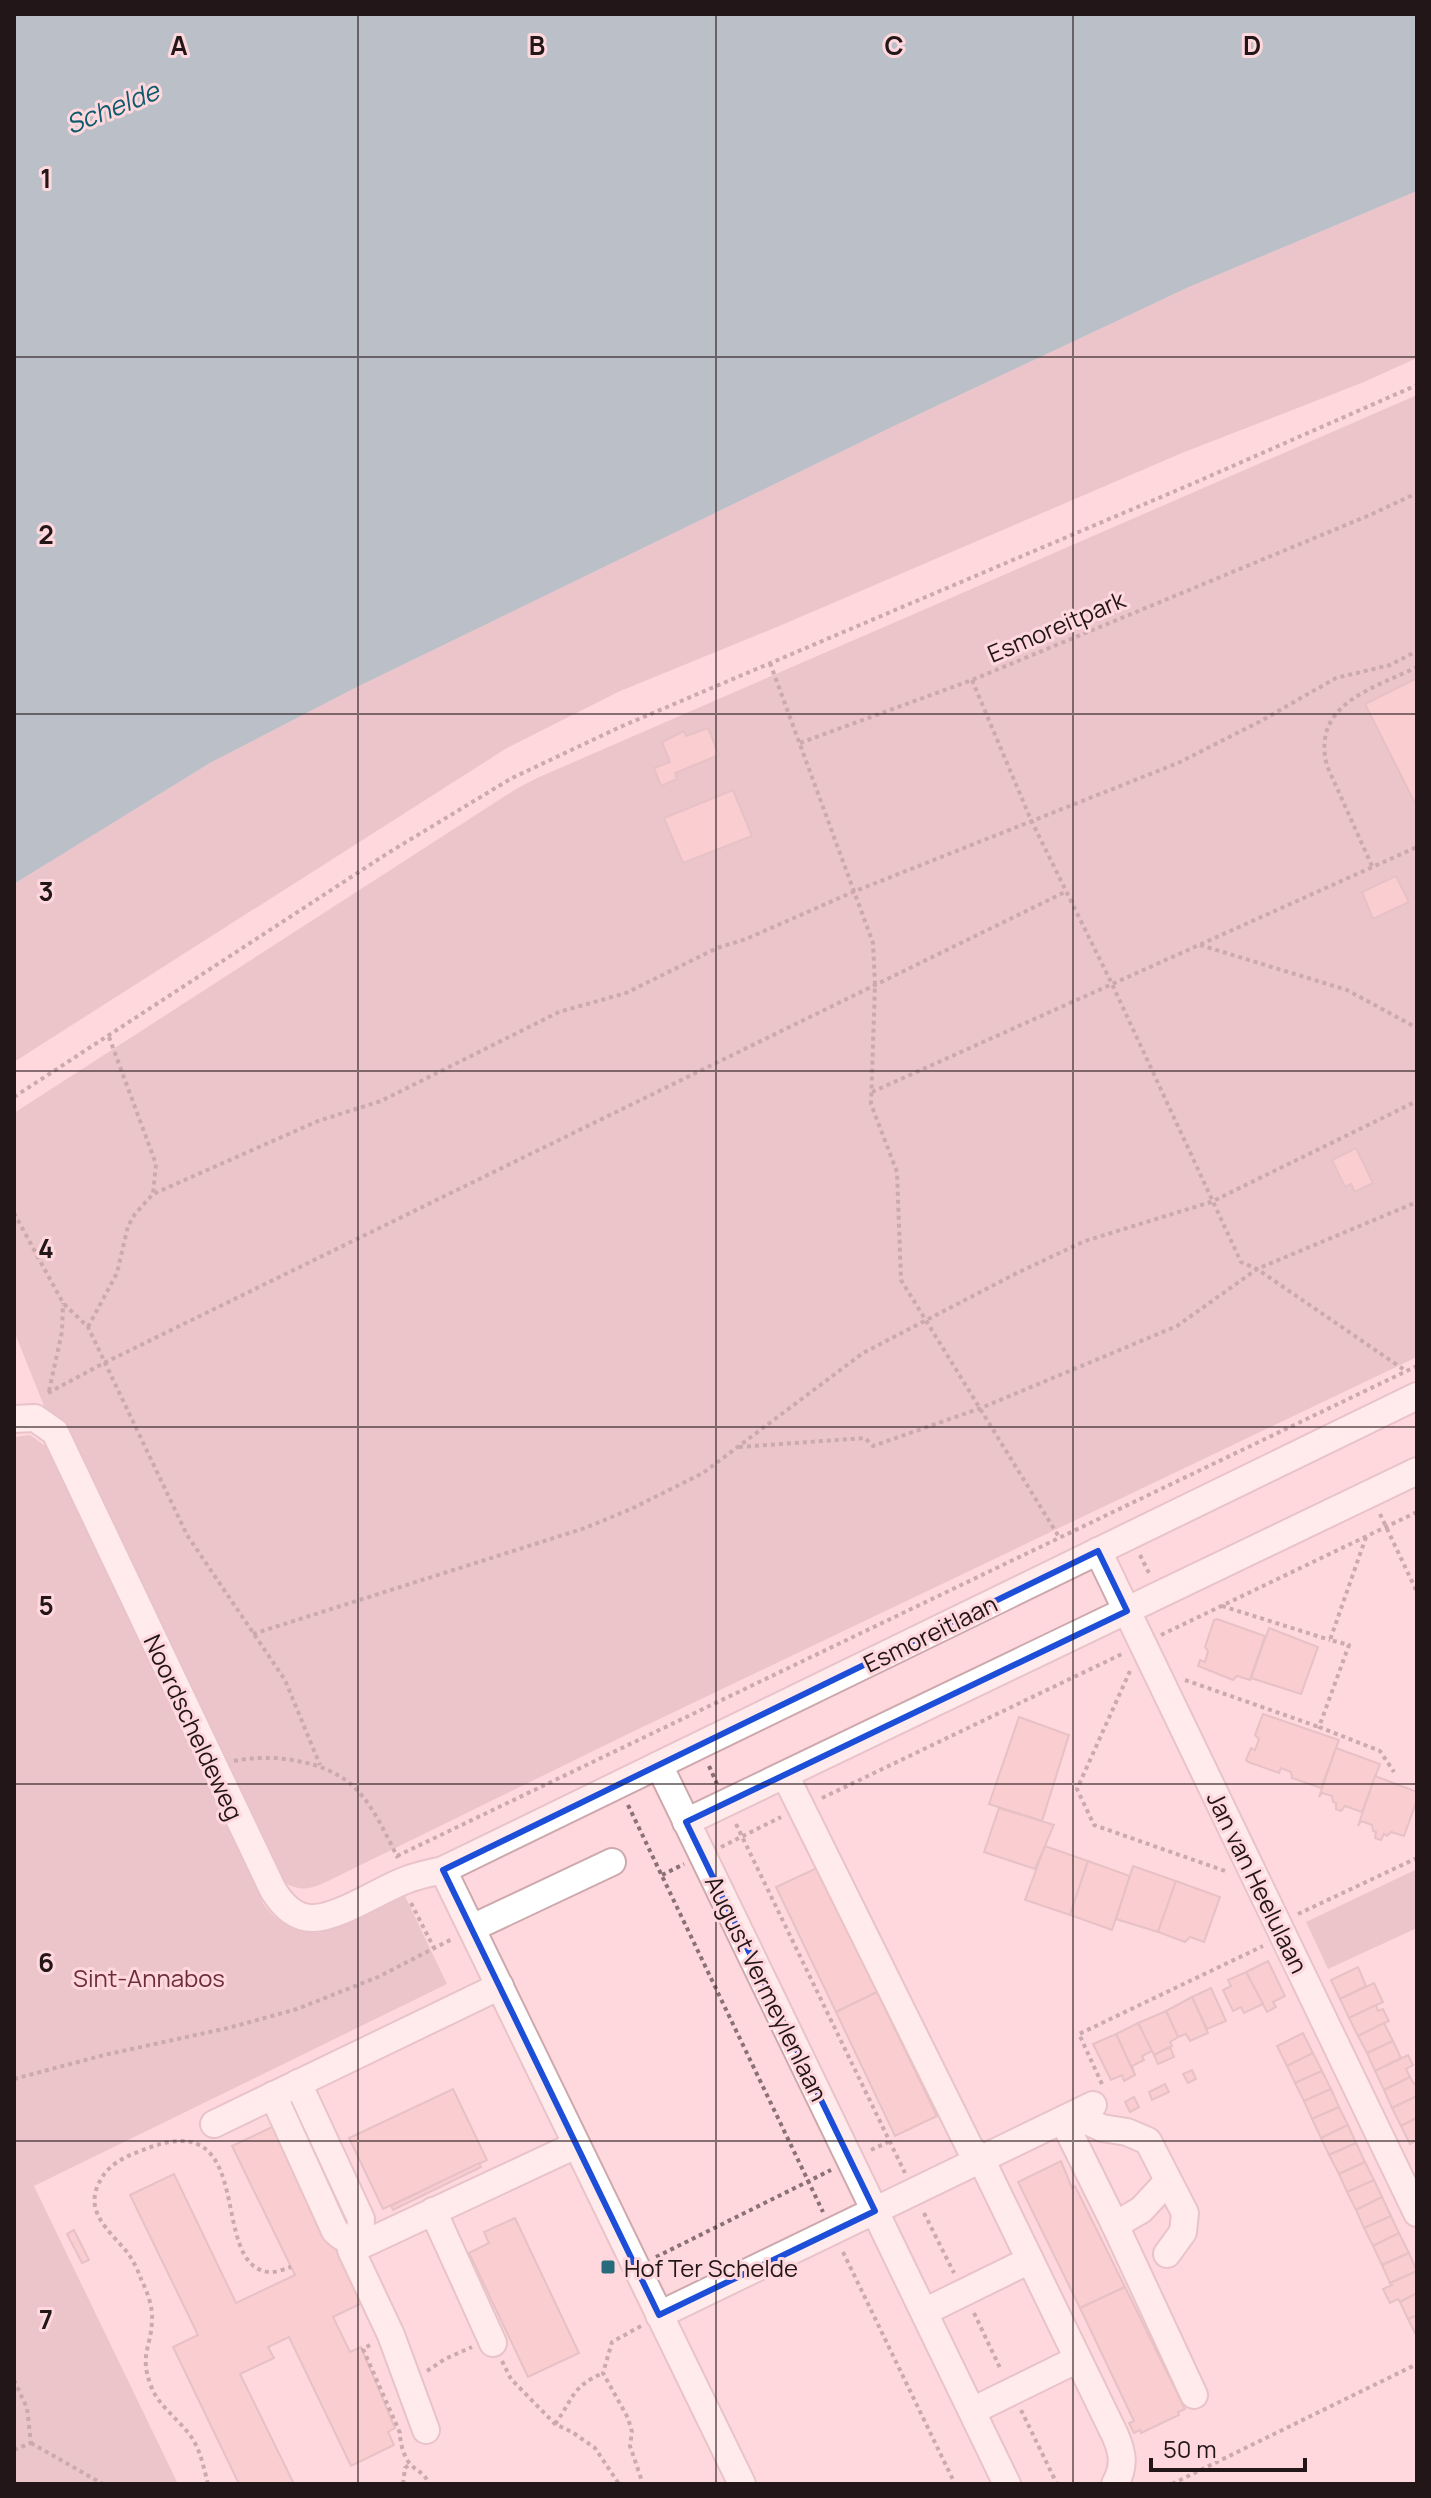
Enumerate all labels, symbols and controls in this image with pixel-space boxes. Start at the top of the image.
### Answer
text: A [170,27,188,63]
text: B [529,27,545,63]
text: C [884,27,904,63]
text: D [1243,27,1261,63]
water label: Schelde [60,71,166,142]
text: 1 [40,160,52,196]
text: 2 [38,516,54,552]
street label: Esmoreitpark [982,582,1131,670]
text: 3 [38,873,54,909]
text: 4 [38,1230,54,1266]
street label: Esmoreitlaan [858,1586,1002,1680]
text: 5 [38,1587,54,1623]
street label: Noordscheldeweg [137,1629,251,1825]
street label: Jan van Heelulaan [1200,1786,1316,1978]
street label: August Vermeylenlaan [698,1870,836,2106]
text: 6 [38,1944,54,1980]
park label: Sint-Annabos [73,1961,225,1994]
place label: Hof Ter Schelde [624,2251,798,2284]
marker: Hof Ter Schelde [599,2258,617,2276]
text: 7 [39,2301,53,2337]
scale bar [1151,2422,1305,2472]
text: 50 m [1163,2432,1217,2465]

